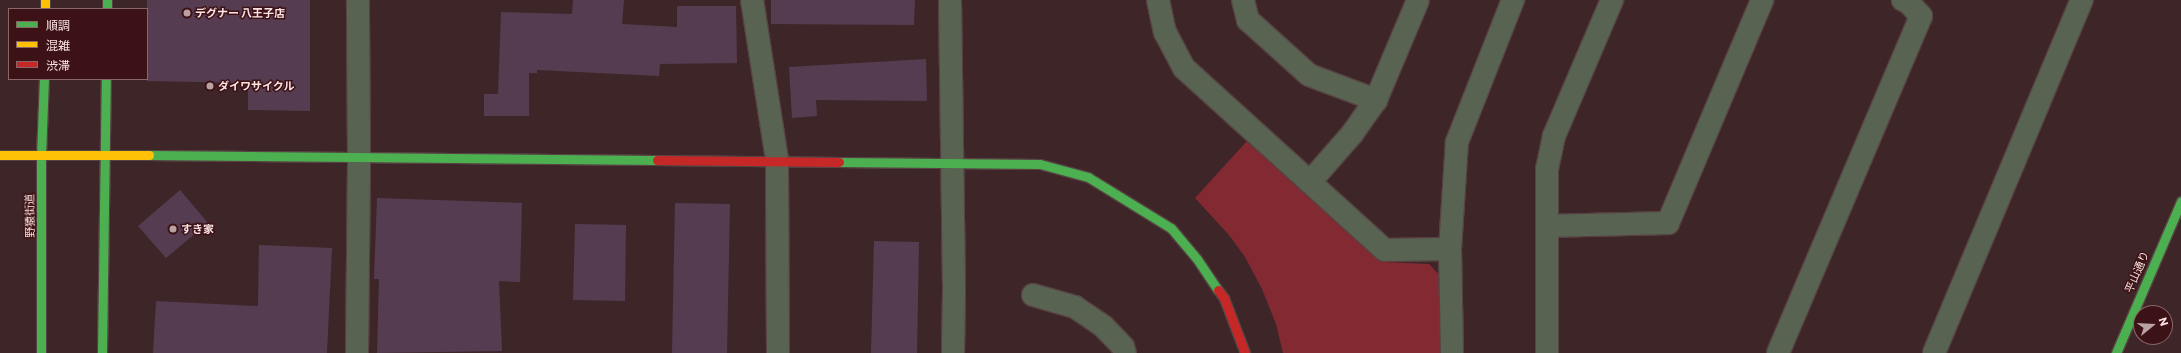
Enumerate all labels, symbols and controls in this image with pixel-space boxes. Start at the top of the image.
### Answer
place label: デグナー 八王子店 [195,6,285,20]
legend [8,8,148,80]
marker: デグナー 八王子店 [182,8,192,18]
text: 順調 [46,18,70,32]
text: 混雑 [46,38,70,52]
text: 渋滞 [46,58,70,72]
place label: ダイワサイクル [218,79,295,93]
marker: ダイワサイクル [205,81,215,91]
street label: 野猿街道 [23,194,37,238]
place label: すき家 [181,222,214,236]
marker: すき家 [168,224,178,234]
street label: 平山通り [2122,249,2152,295]
north arrow [2133,305,2173,345]
text: N [2156,315,2171,327]

